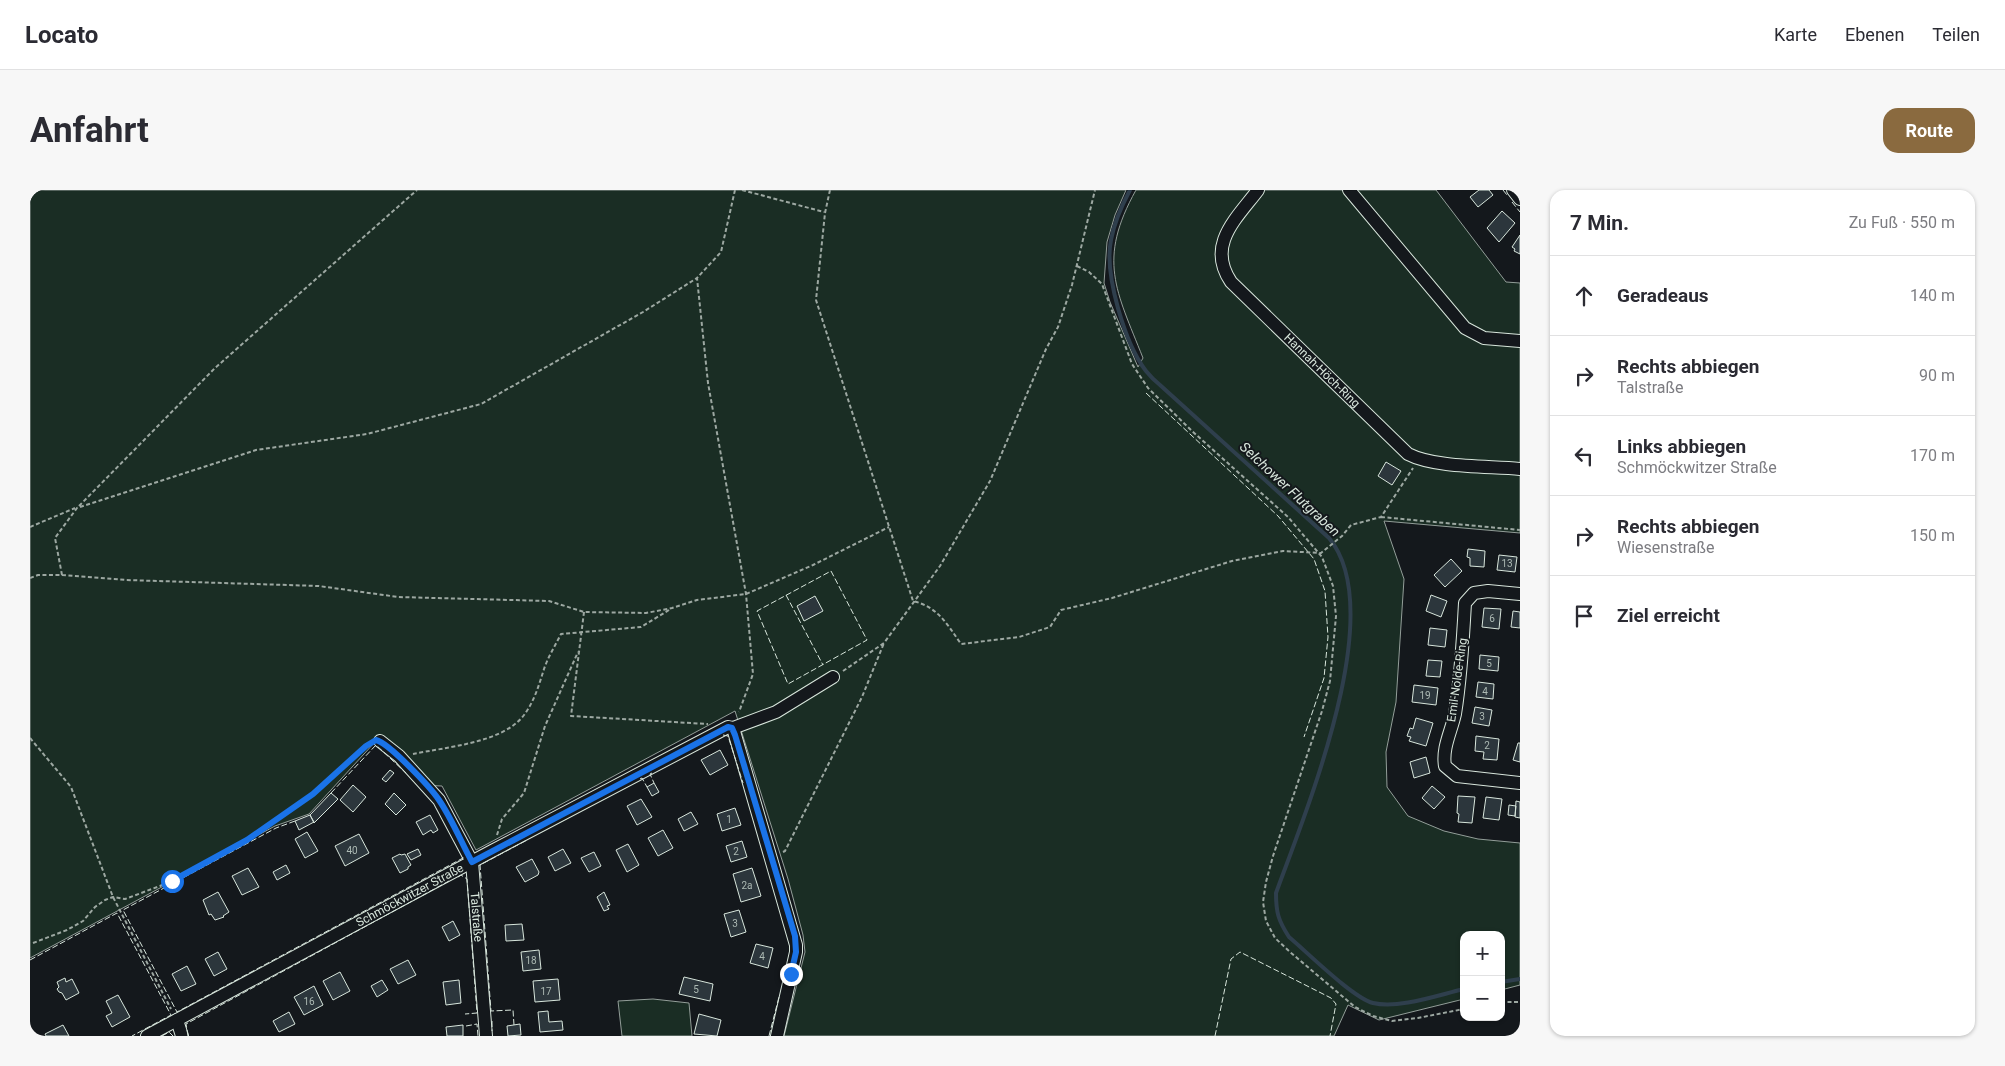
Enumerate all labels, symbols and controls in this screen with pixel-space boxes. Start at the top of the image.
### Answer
text: Locato [25,21,98,49]
text: Karte [1774,24,1817,45]
text: Ebenen [1845,24,1904,45]
text: Teilen [1932,24,1980,45]
button: Route [1883,108,1975,153]
text: Anfahrt [30,110,149,151]
text: 7 Min. [1570,211,1629,235]
text: Zu Fuß · 550 m [1849,213,1955,232]
icon: ahead [1570,282,1598,310]
text: Geradeaus [1617,284,1709,307]
text: 140 m [1910,286,1955,305]
street label: Hannah-Höch-Ring [1281,331,1363,410]
text: Rechts abbiegen [1617,355,1759,378]
icon: right [1570,362,1598,390]
text: 90 m [1919,366,1955,385]
text: Talstraße [1617,378,1684,397]
text: Links abbiegen [1617,435,1746,458]
water label: Selchower Flutgraben [1237,439,1343,539]
icon: left [1570,442,1598,470]
text: 170 m [1910,446,1955,465]
text: Schmöckwitzer Straße [1617,458,1777,477]
text: Rechts abbiegen [1617,515,1759,538]
icon: right [1570,522,1598,550]
text: 150 m [1910,526,1955,545]
text: Wiesenstraße [1617,538,1714,557]
house number: 13 [1501,558,1513,569]
icon: arrive [1570,602,1598,630]
text: Ziel erreicht [1617,604,1720,627]
house number: 6 [1489,613,1495,624]
street label: Emil-Nolde-Ring [1444,637,1470,723]
house number: 5 [1486,658,1492,669]
house number: 4 [1482,686,1488,697]
house number: 19 [1419,690,1431,701]
house number: 3 [1479,711,1485,722]
house number: 2 [1484,740,1490,751]
house number: 1 [726,814,732,825]
house number: 40 [346,845,358,856]
house number: 2 [733,846,739,857]
street label: Schmöckwitzer Straße [353,861,466,930]
route start [161,870,184,893]
house number: 2a [741,880,753,891]
street label: Talstraße [467,891,485,942]
house number: 3 [732,918,738,929]
map controls [1460,931,1505,1021]
button: + [1460,931,1505,976]
house number: 4 [759,951,765,962]
house number: 18 [525,955,537,966]
route end [780,963,803,986]
button: − [1460,976,1505,1021]
house number: 5 [693,984,699,995]
house number: 17 [540,986,552,997]
house number: 16 [303,996,315,1007]

